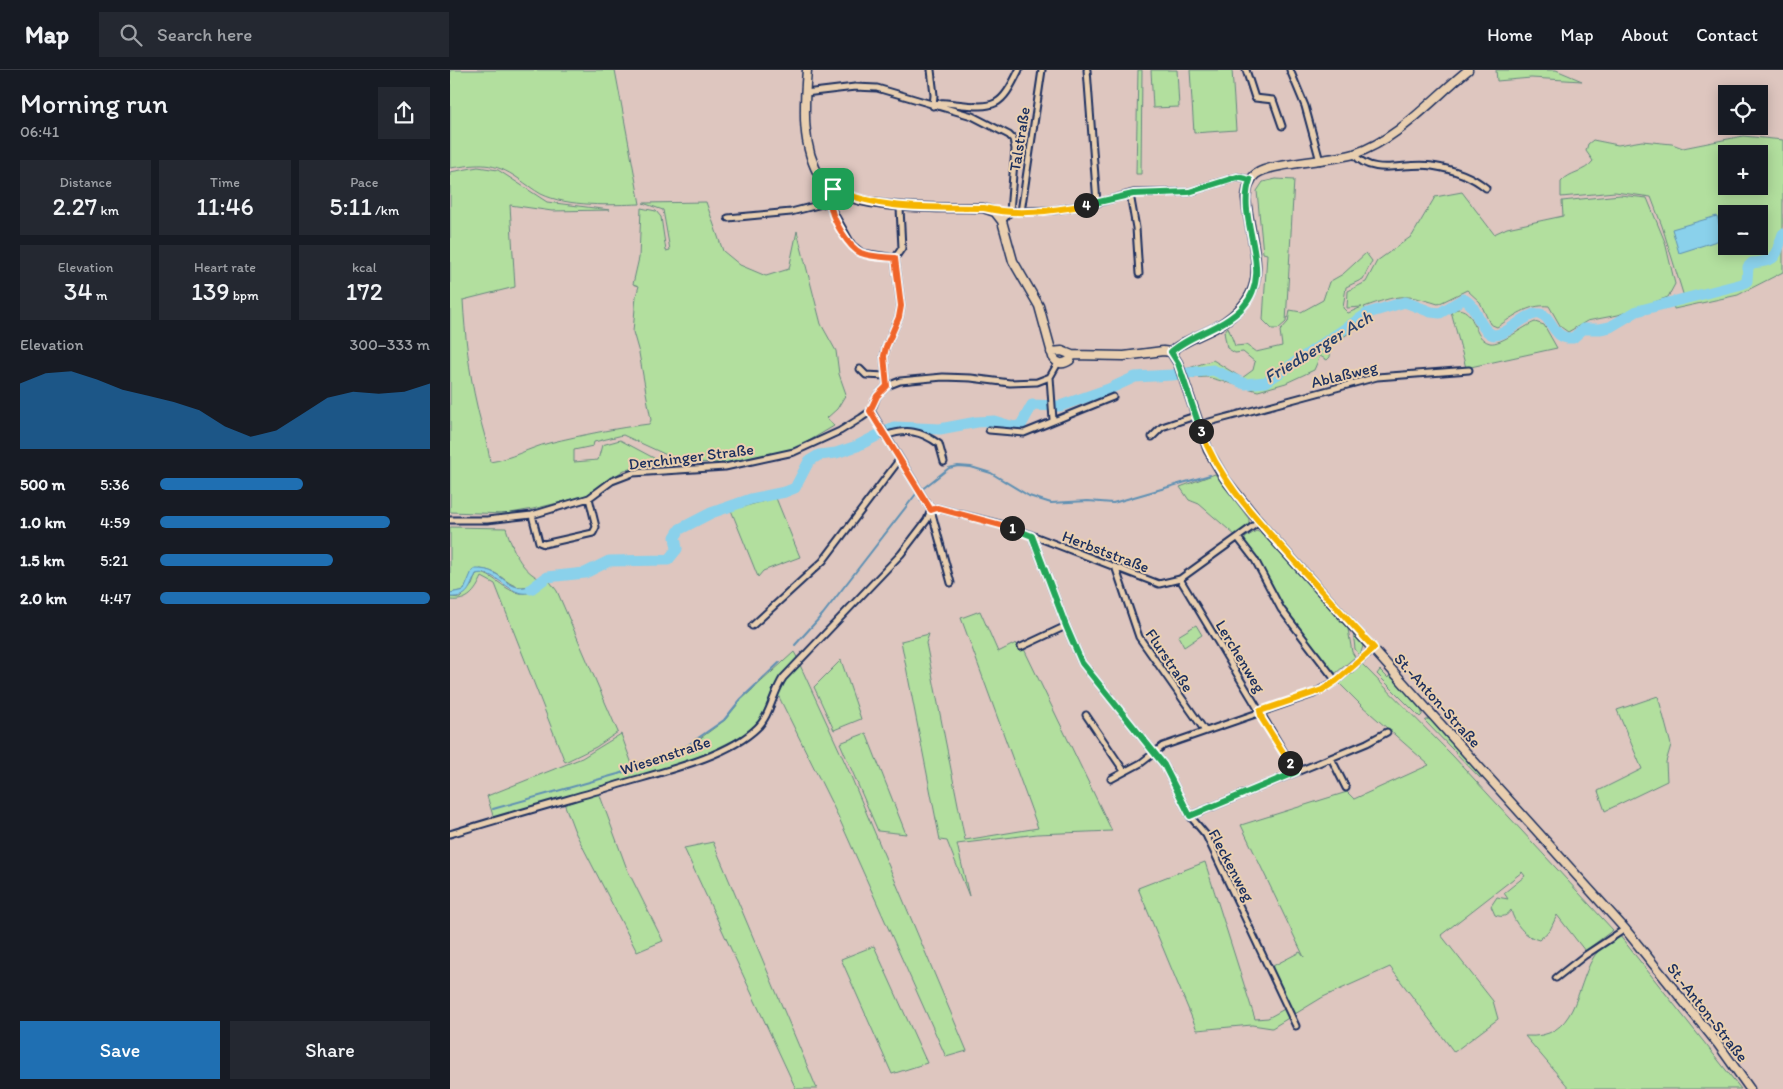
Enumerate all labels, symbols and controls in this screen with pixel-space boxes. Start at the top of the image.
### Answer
search box [99,12,449,57]
text: Map [25,20,69,49]
icon: search [117,21,145,49]
text: Search here [157,23,252,46]
text: Home [1487,24,1533,46]
text: Map [1561,24,1594,46]
text: About [1622,24,1668,46]
text: Contact [1696,24,1758,46]
map controls [1718,85,1768,255]
button: locate [1718,85,1768,135]
text: Morning run [20,86,168,120]
button: share [378,87,430,139]
street label: Talstraße [1005,105,1034,173]
text: 06:41 [20,122,59,141]
button: + [1718,145,1768,195]
pin [812,168,854,210]
text: Distance [59,174,112,191]
text: Time [210,174,240,191]
text: Pace [350,174,378,191]
icon: arrive [819,175,847,203]
text: 2.27 [52,191,97,221]
text: 11:46 [196,191,254,221]
text: 5:11 [329,191,372,221]
pin: 4 [1074,192,1098,218]
text: 4 [1082,197,1091,214]
text: km [97,202,119,219]
text: /km [372,202,399,219]
button: − [1718,205,1768,255]
text: Elevation [58,259,113,276]
text: Heart rate [194,259,256,276]
text: kcal [352,259,377,276]
text: 34 [64,276,93,306]
text: 139 [191,276,230,306]
text: 172 [346,276,383,306]
text: m [93,287,107,304]
text: bpm [230,287,259,304]
water label: Friedberger Ach [1260,306,1377,388]
text: Elevation [20,335,84,354]
text: 300–333 m [349,335,430,354]
street label: Ablaßweg [1309,357,1380,392]
pin: 3 [1188,418,1214,444]
text: 3 [1198,423,1205,440]
street label: Derchinger Straße [627,439,755,474]
text: 500 m [20,475,65,494]
text: 5:36 [100,475,130,494]
text: 1.0 km [20,513,66,532]
text: 4:59 [100,513,130,532]
pin: 1 [1000,516,1024,540]
text: 1 [1009,520,1016,537]
street label: Herbststraße [1060,526,1152,577]
text: 1.5 km [20,551,65,570]
text: 5:21 [100,551,128,570]
text: 2.0 km [20,589,67,608]
text: 4:47 [100,589,131,608]
street label: Lerchenweg [1211,617,1270,697]
street label: Flurstraße [1142,625,1198,696]
street label: St.-Anton-Straße [1390,649,1485,752]
street label: Wiesenstraße [618,732,713,779]
pin: 2 [1278,750,1302,776]
text: 2 [1287,755,1294,772]
street label: Fleckenweg [1205,826,1259,905]
street label: St.-Anton-Straße [1663,959,1752,1066]
button: Save [20,1021,220,1079]
button: Share [230,1021,430,1079]

